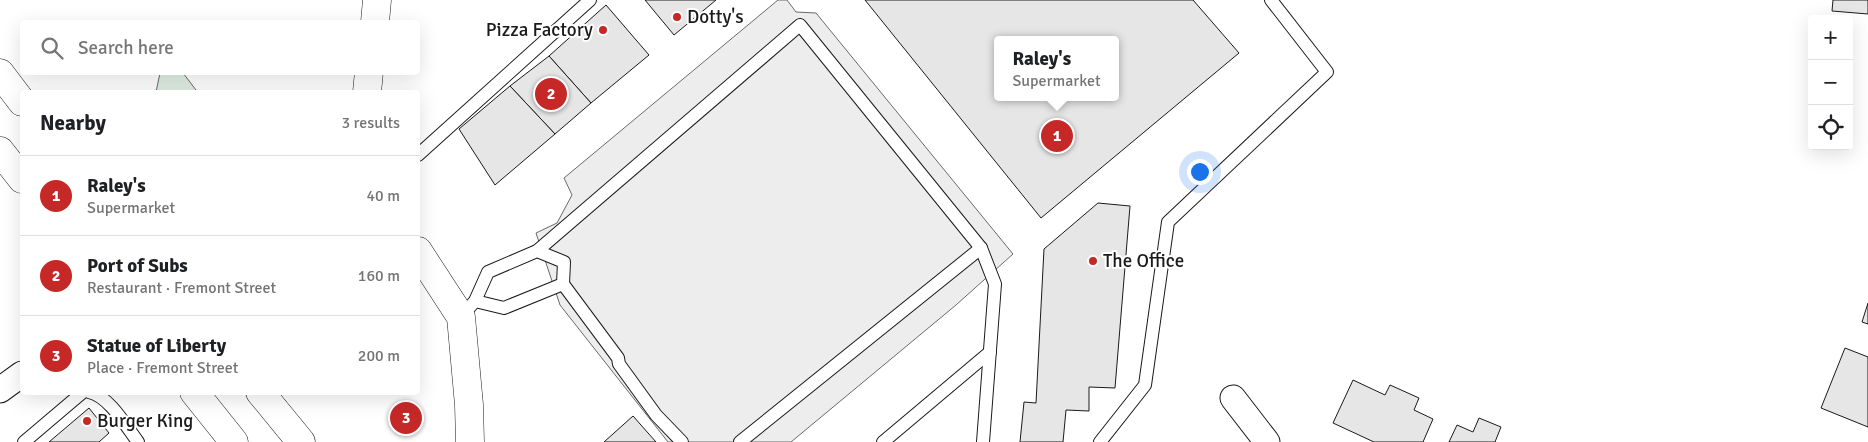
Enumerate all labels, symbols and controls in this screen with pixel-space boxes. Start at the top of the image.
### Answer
place label: Dotty's [687,5,744,29]
marker: Dotty's [671,11,683,23]
map controls [1808,15,1853,150]
button: + [1808,15,1853,60]
place label: Pizza Factory [486,18,593,42]
search box [20,20,420,75]
marker: Pizza Factory [597,24,609,36]
icon: search [38,34,66,62]
text: Search here [78,36,174,60]
popup [994,36,1119,101]
text: Raley's [1012,47,1071,71]
button: − [1808,60,1853,105]
text: Supermarket [1012,71,1101,91]
pin: 2 [535,75,567,113]
button: locate [1808,105,1853,150]
text: Nearby [40,110,106,136]
text: 3 results [341,113,400,133]
pin: 1 [1041,117,1073,155]
your location [1187,159,1213,185]
text: Raley's [87,174,146,198]
text: 1 [52,186,60,206]
text: 40 m [366,186,400,206]
text: Supermarket [87,198,175,218]
place label: The Office [1103,249,1184,273]
text: Port of Subs [87,254,188,278]
marker: The Office [1087,255,1099,267]
text: 2 [52,266,60,286]
text: 160 m [358,266,400,286]
text: Restaurant · Fremont Street [87,278,276,298]
text: Statue of Liberty [87,334,226,358]
text: 3 [52,346,60,366]
text: 200 m [358,346,400,366]
text: Place · Fremont Street [87,358,238,378]
pin: 3 [390,399,422,437]
place label: Burger King [97,409,193,433]
marker: Burger King [81,415,93,427]

